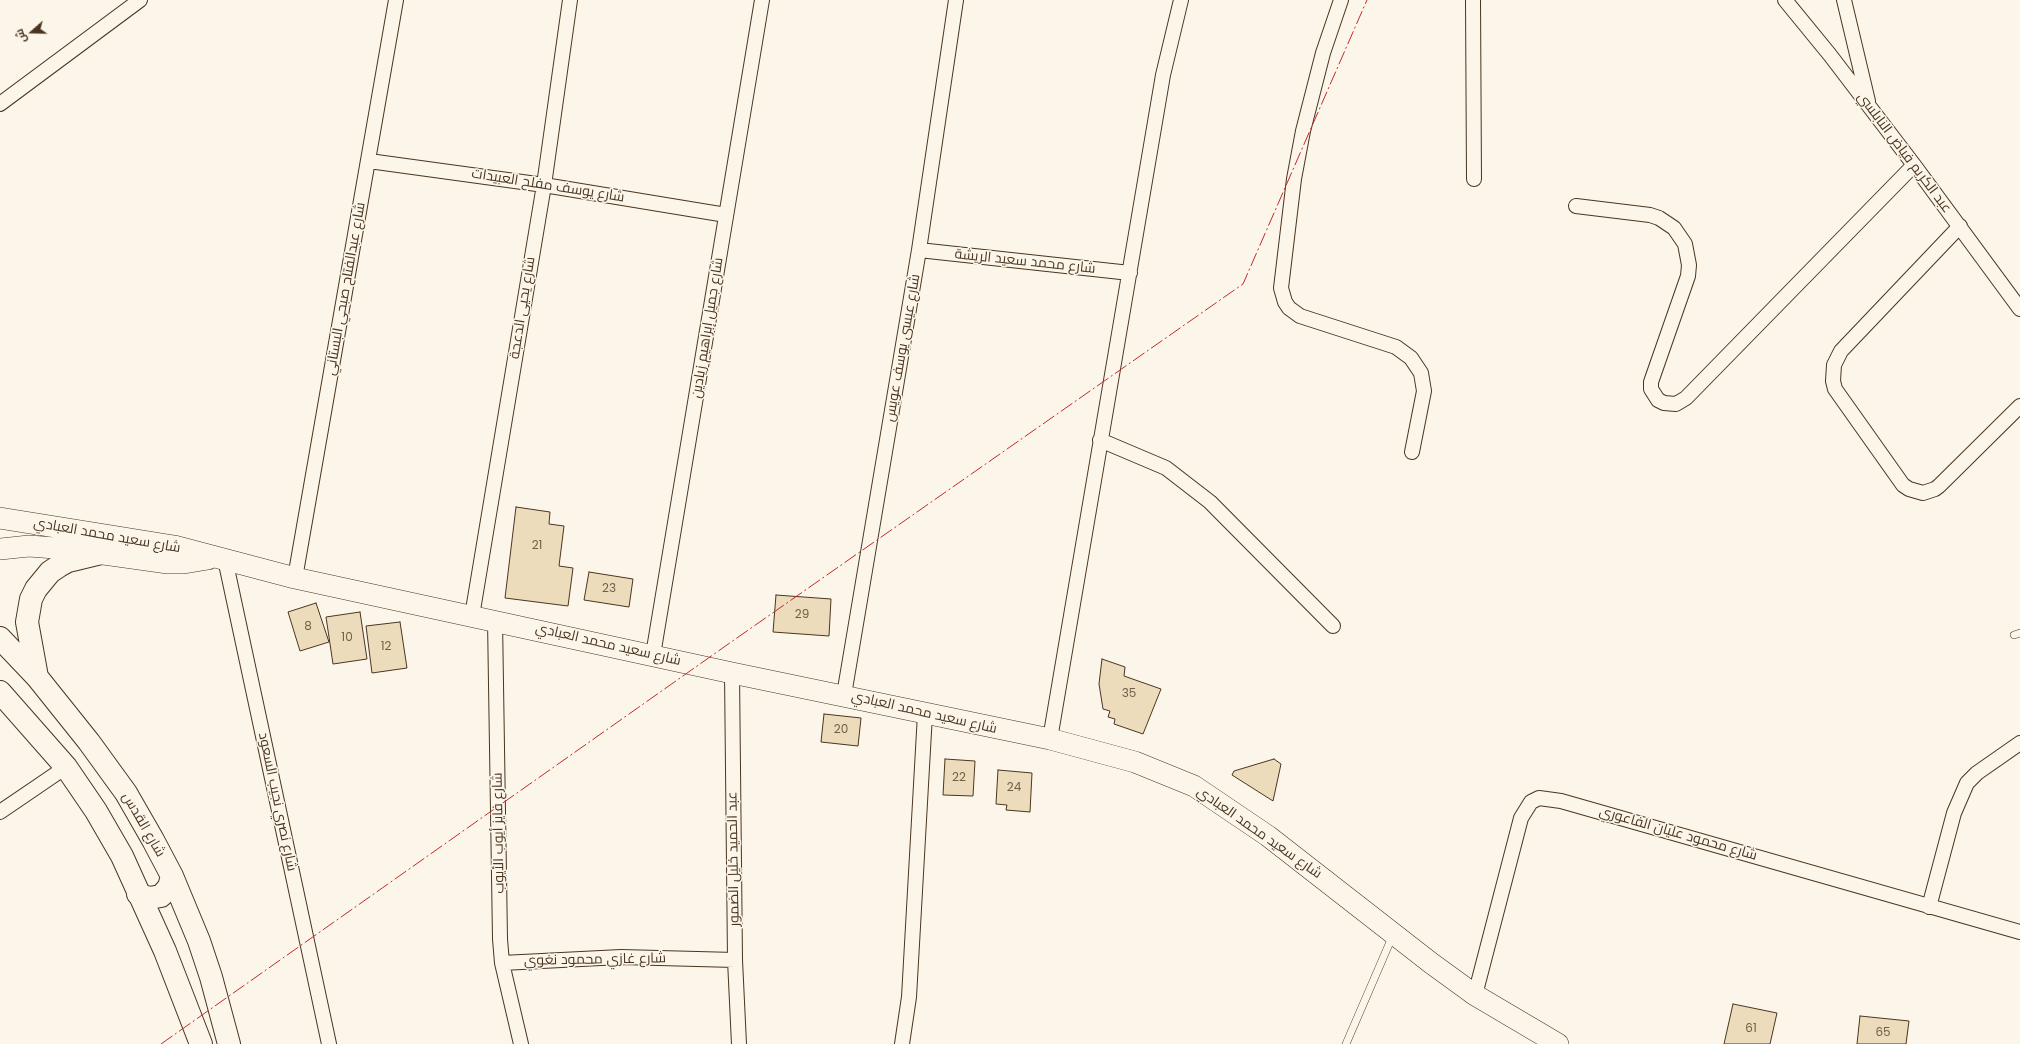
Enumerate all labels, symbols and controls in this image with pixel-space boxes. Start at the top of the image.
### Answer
north arrow [12,12,52,52]
text: ش [11,27,31,45]
street label: عبد الكريم فياض النابلسي [1853,89,1955,217]
street label: شارع يوسف مفلح العبيدات [470,166,626,206]
street label: شارع عبدالفتاح صبحي البستاني [322,201,370,377]
street label: شارع محمد سعيد الريشة [954,246,1096,278]
street label: شارع يحيى الدعجة [507,256,539,360]
street label: شارع جميل إبراهيم زيادين [689,256,727,400]
street label: شارع عيسى يوسف عويس [882,273,924,423]
street label: شارع سعيد محمد العبادي [32,515,182,557]
house number: 21 [532,539,542,553]
house number: 23 [602,582,616,596]
house number: 29 [795,608,809,622]
house number: 8 [304,620,312,634]
street label: شارع سعيد محمد العبادي [534,620,682,670]
house number: 10 [341,631,353,645]
house number: 12 [381,640,391,654]
house number: 35 [1122,687,1136,701]
street label: شارع سعيد محمد العبادي [850,688,998,738]
house number: 20 [834,723,848,737]
street label: شارع نصري نجيب السعود [254,731,300,873]
house number: 22 [952,771,966,785]
street label: شارع فايز أيوب الأيوب [490,772,508,894]
house number: 24 [1007,781,1021,795]
street label: شارع سعيد محمد العبادي [1193,783,1325,883]
street label: شارع القدس [118,790,168,860]
street label: عبد الحميد خليل الضمور [724,791,744,927]
street label: شارع محمود عليان الفاعوري [1597,803,1759,865]
street label: شارع غازي محمود نغوي [524,950,666,970]
house number: 61 [1745,1022,1757,1036]
house number: 65 [1875,1026,1891,1040]

